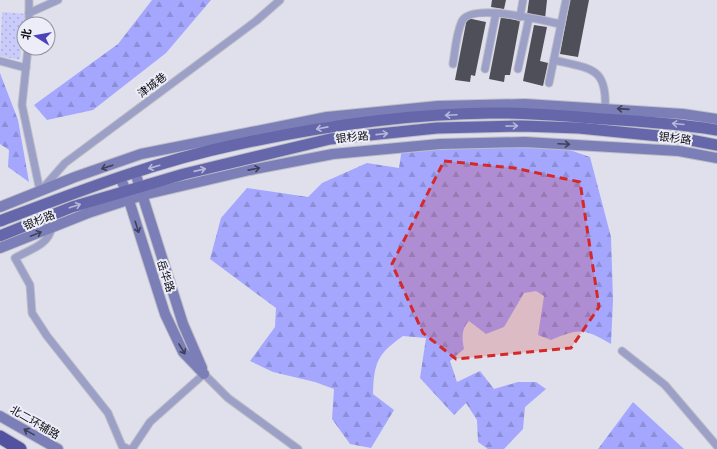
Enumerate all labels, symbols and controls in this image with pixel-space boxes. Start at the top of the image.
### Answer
north arrow [16,16,56,56]
text: 北 [18,27,35,41]
street label: 津城巷 [135,69,170,101]
one-way arrow [617,106,630,113]
one-way arrow [445,111,458,118]
one-way arrow [672,120,685,128]
one-way arrow [505,123,518,130]
one-way arrow [316,125,329,133]
street label: 银杉路 [335,128,369,147]
street label: 银杉路 [658,129,692,148]
one-way arrow [375,130,388,138]
one-way arrow [557,141,570,148]
one-way arrow [101,164,114,171]
one-way arrow [148,164,161,171]
one-way arrow [247,165,260,173]
one-way arrow [193,166,206,173]
one-way arrow [69,202,82,209]
street label: 银杉路 [21,207,57,234]
one-way arrow [134,220,141,233]
one-way arrow [30,229,42,237]
street label: 岳华路 [153,258,178,294]
one-way arrow [178,343,186,355]
street label: 北二环辅路 [7,402,62,443]
one-way arrow [24,428,36,435]

